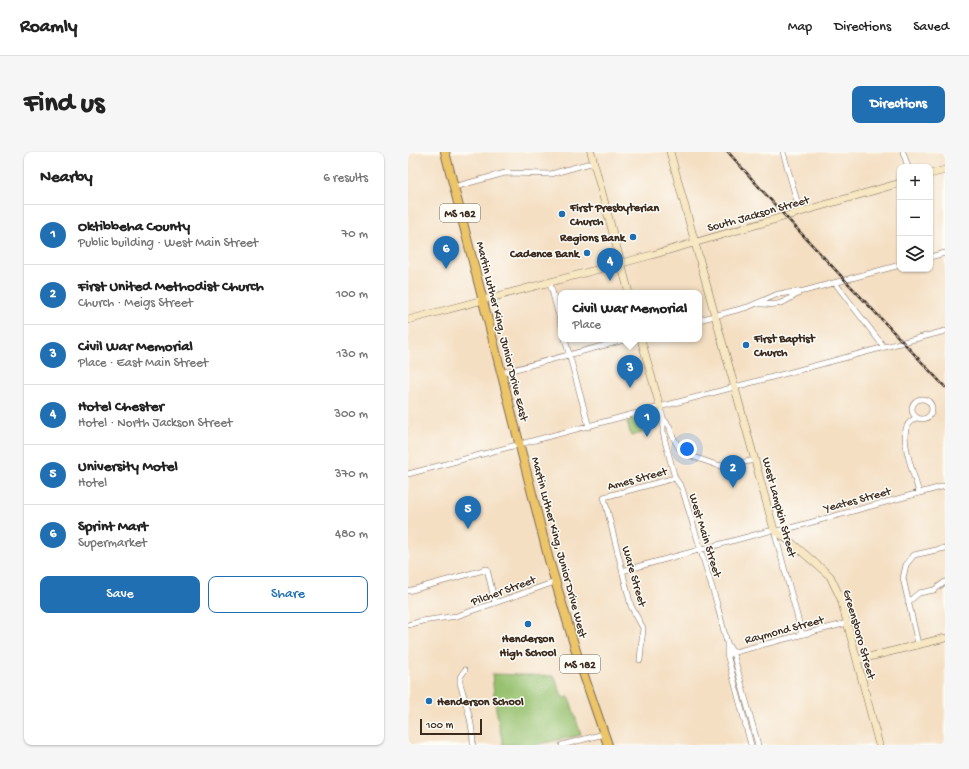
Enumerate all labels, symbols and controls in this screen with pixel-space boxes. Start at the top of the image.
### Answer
text: Roamly [20,16,77,39]
text: Map [788,19,812,36]
text: Directions [834,19,891,36]
text: Saved [913,19,949,36]
button: Directions [852,86,945,123]
text: Find us [24,88,104,121]
map controls [897,164,933,272]
button: + [897,164,933,200]
text: Nearby [40,168,93,188]
text: 6 results [323,171,368,186]
street label: South Jackson Street [706,193,812,236]
button: − [897,200,933,236]
place label: First Presbyterian Church [569,202,659,230]
road number: MS 182 [440,204,480,222]
marker: First Presbyterian Church [557,209,567,219]
text: Oktibbeha County [78,218,190,236]
text: 1 [50,227,56,242]
text: 70 m [342,227,368,242]
place label: Regions Bank [559,232,627,246]
marker: Regions Bank [628,232,638,242]
text: Public building · West Main Street [78,236,258,251]
pin: 6 [433,236,459,269]
button: layers [897,236,933,272]
street label: Martin Luther King, Junior Drive East [472,240,530,424]
place label: Cadence Bank [509,248,581,262]
marker: Cadence Bank [582,248,592,258]
pin: 4 [597,248,623,281]
text: First United Methodist Church [78,278,264,296]
text: 2 [50,287,56,302]
text: 100 m [336,287,368,302]
popup [558,290,702,342]
text: Church · Meigs Street [78,296,193,311]
text: Civil War Memorial [573,300,687,318]
text: Place [573,318,601,333]
place label: First Baptist Church [753,333,816,361]
text: Civil War Memorial [78,338,193,356]
marker: First Baptist Church [741,340,751,350]
text: 3 [50,347,56,362]
text: 130 m [336,347,368,362]
pin: 3 [617,355,643,388]
text: Place · East Main Street [78,356,208,371]
text: Hotel Chester [78,398,164,416]
pin: 1 [634,404,660,437]
text: 4 [50,407,56,422]
text: 300 m [334,407,368,422]
text: Hotel · North Jackson Street [78,416,232,431]
your location [677,439,697,459]
pin: 2 [720,455,746,488]
street label: Martin Luther King, Junior Drive West [527,456,589,641]
street label: West Lampkin Street [758,456,798,560]
text: University Motel [78,458,178,476]
street label: Ames Street [606,465,670,495]
text: 5 [50,467,56,482]
text: 370 m [335,467,368,482]
text: Hotel [78,476,107,491]
street label: Yeates Street [822,485,894,517]
street label: West Main Street [685,492,724,580]
pin: 5 [455,496,481,529]
text: Sprint Mart [78,518,148,536]
text: 6 [50,527,56,542]
text: 480 m [335,527,368,542]
text: Supermarket [78,536,147,551]
street label: Ware Street [618,545,649,609]
street label: Pilcher Street [469,573,539,610]
button: Save [40,576,200,613]
button: Share [208,576,368,613]
street label: Greensboro Street [839,588,878,682]
street label: Raymond Street [743,613,827,648]
marker: Henderson High School [523,619,533,629]
place label: Henderson High School [500,633,557,661]
road number: MS 182 [560,655,600,673]
marker: Henderson School [424,696,434,706]
place label: Henderson School [437,696,524,710]
scale bar [420,717,482,736]
text: 100 m [426,720,453,732]

